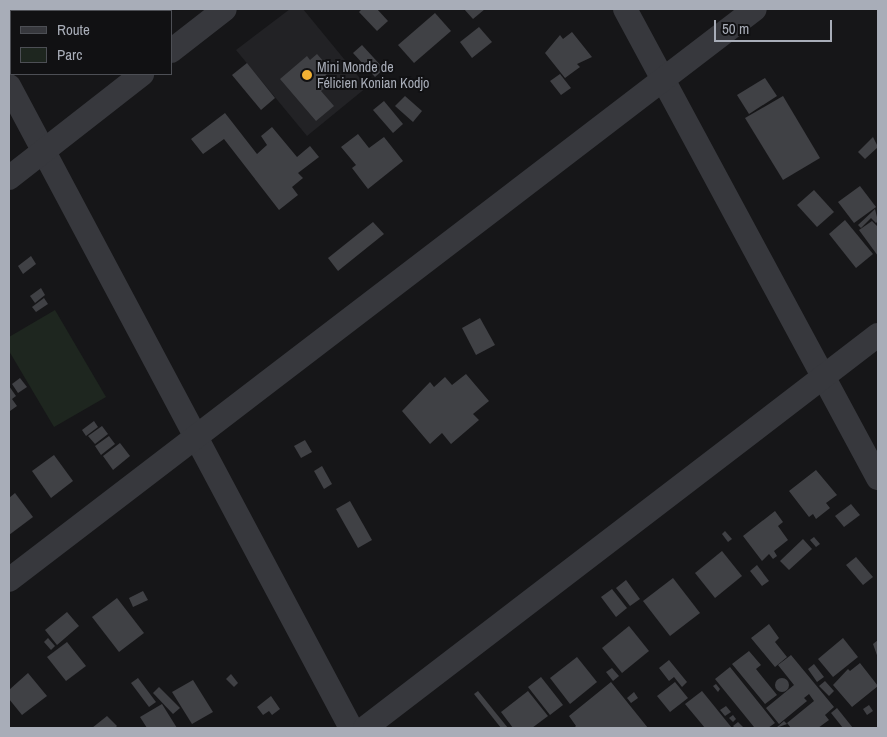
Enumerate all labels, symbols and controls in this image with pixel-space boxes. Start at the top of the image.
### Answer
legend [10,10,172,75]
scale bar [717,10,834,42]
text: 50 m [722,18,749,39]
text: Route [57,19,90,40]
text: Parc [57,44,82,65]
place label: Mini Monde de Félicien Konian Kodjo [317,59,429,92]
marker: Mini Monde de Félicien Konian Kodjo [301,69,313,81]

